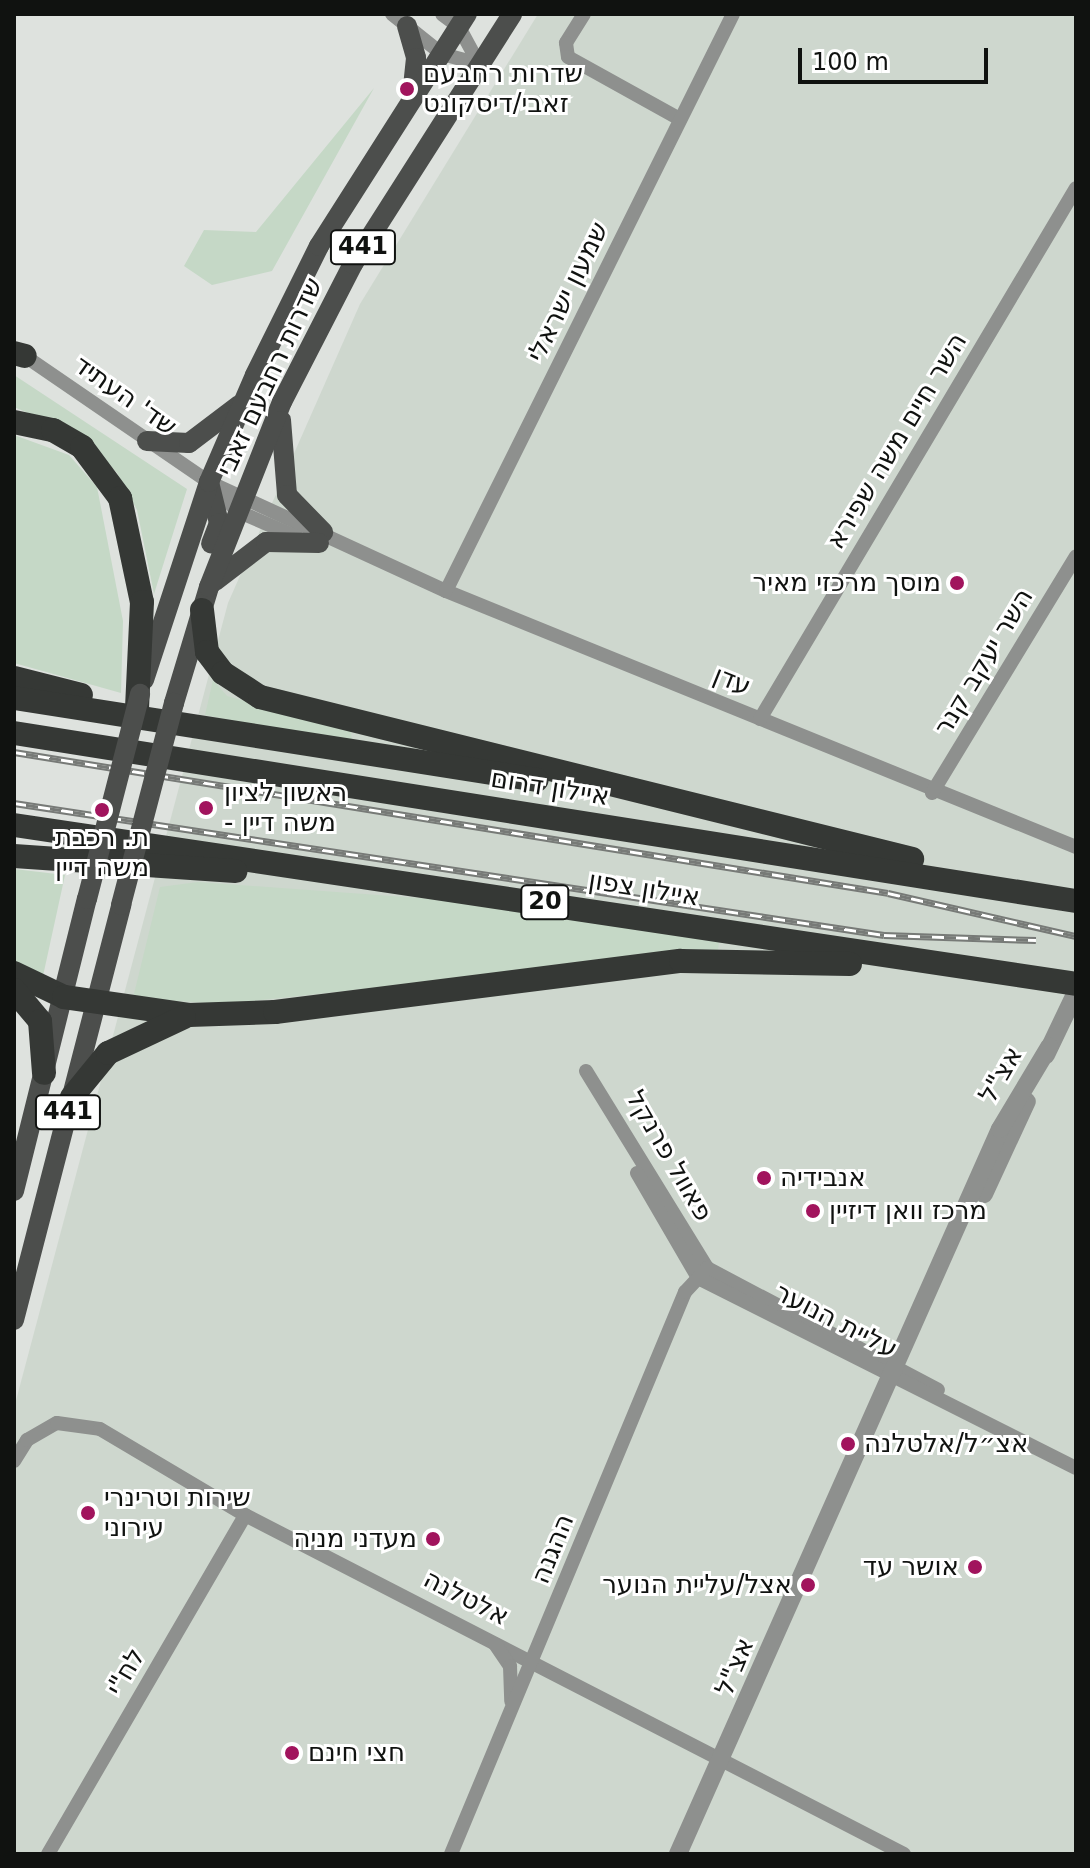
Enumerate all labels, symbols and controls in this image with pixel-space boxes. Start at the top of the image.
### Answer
scale bar [802,32,992,82]
text: 100 m [812,48,889,76]
place label: שדרות רחבעם זאבי/דיסקונט [423,58,583,120]
marker: שדרות רחבעם זאבי/דיסקונט [398,80,416,98]
street label: שמעון ישראלי [521,217,615,367]
road number: 441 [329,227,397,267]
street label: שדרות רחבעם זאבי [210,273,330,481]
street label: השר חיים משה שפירא [820,327,974,555]
street label: שד' העתיד [68,349,182,443]
place label: מוסך מרכזי מאיר [752,567,941,599]
marker: מוסך מרכזי מאיר [948,574,966,592]
street label: השר יעקב קנר [928,583,1040,741]
street label: עדן [709,660,755,702]
street label: איילון דרום [489,763,611,813]
place label: ראשון לציון - משה דיין [224,777,347,838]
marker: ראשון לציון - משה דיין [195,797,217,819]
marker: ת. רכבת משה דיין [93,801,111,819]
place label: ת. רכבת משה דיין [55,822,149,884]
street label: איילון צפון [586,865,702,913]
road number: 20 [519,882,571,922]
street label: אצ"ל [973,1041,1029,1109]
street label: פאוול פרנקל [619,1085,719,1227]
road number: 441 [34,1092,102,1132]
place label: אנבידיה [780,1162,866,1194]
marker: אנבידיה [755,1169,773,1187]
place label: מרכז וואן דיזיין [829,1195,987,1227]
marker: מרכז וואן דיזיין [804,1202,822,1220]
street label: עליית הנוער [769,1277,903,1365]
place label: אצ״ל/אלטלנה [864,1428,1028,1460]
marker: אצ״ל/אלטלנה [839,1435,857,1453]
place label: שירות וטרינרי עירוני [104,1482,251,1544]
marker: שירות וטרינרי עירוני [79,1504,97,1522]
street label: ההגנה [525,1510,581,1588]
place label: מעדני מניה [294,1523,417,1555]
marker: מעדני מניה [424,1530,442,1548]
place label: אושר עד [863,1551,959,1583]
marker: אושר עד [966,1558,984,1576]
street label: אלטלנה [418,1563,514,1633]
place label: אצל/עליית הנוער [602,1569,792,1601]
marker: אצל/עליית הנוער [799,1576,817,1594]
street label: אצ"ל [709,1634,761,1700]
street label: לח"י [100,1643,152,1701]
place label: חצי חינם [308,1737,405,1769]
marker: חצי חינם [283,1744,301,1762]

